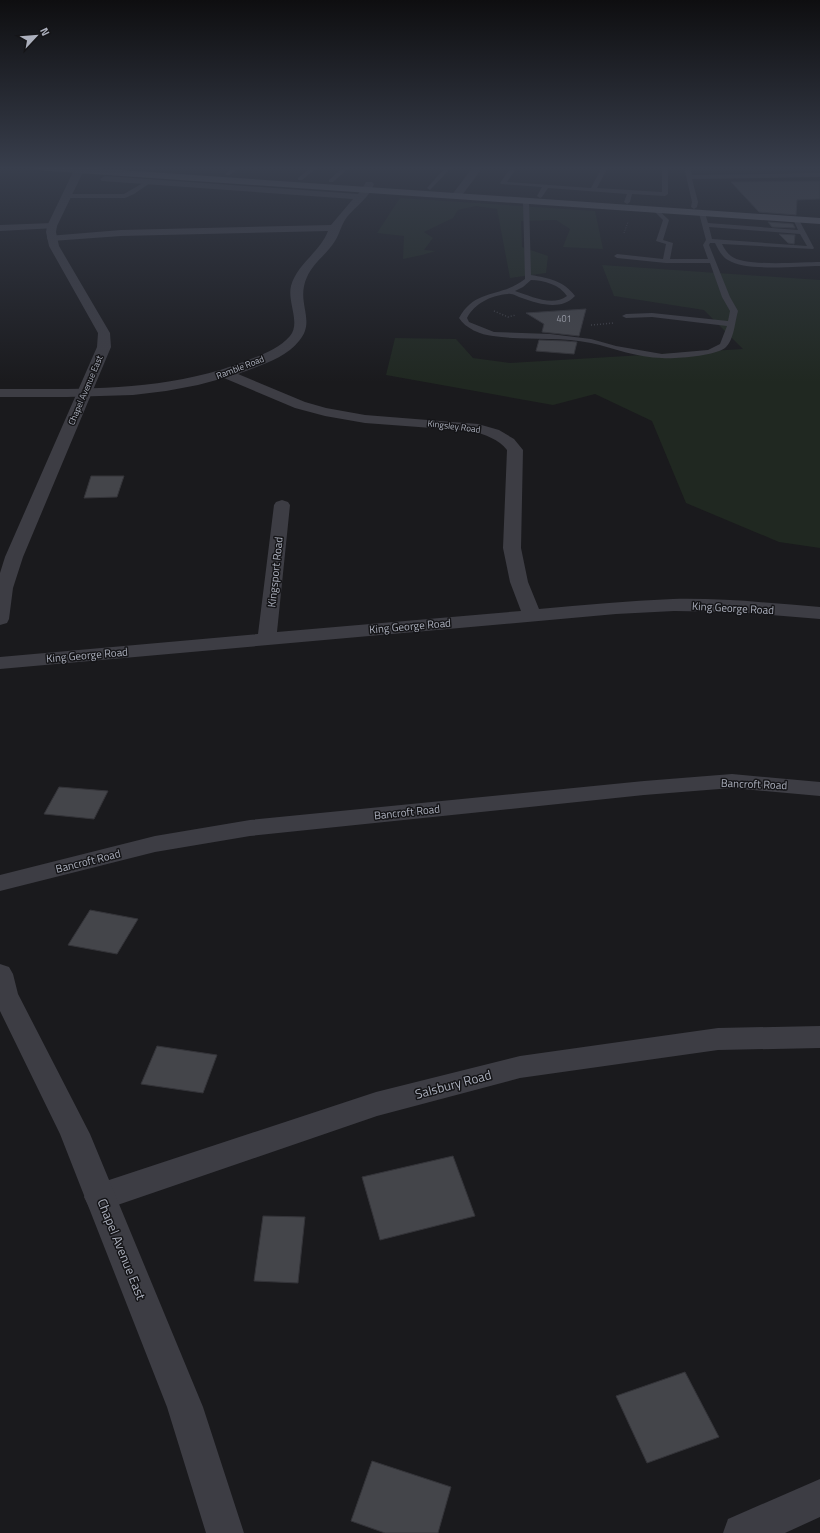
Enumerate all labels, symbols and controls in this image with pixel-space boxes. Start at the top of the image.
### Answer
north arrow [16,16,56,56]
text: N [36,25,54,39]
house number: 401 [556,312,572,325]
street label: Chapel Avenue East [64,352,106,427]
street label: Ramble Road [214,352,266,382]
street label: Kingsley Road [427,416,481,436]
street label: Kingsport Road [263,536,287,608]
street label: King George Road [692,598,775,618]
street label: King George Road [368,614,452,638]
street label: King George Road [45,643,129,667]
street label: Bancroft Road [721,775,788,793]
street label: Bancroft Road [373,801,441,823]
street label: Bancroft Road [54,845,122,877]
street label: Salsbury Road [413,1064,493,1104]
street label: Chapel Avenue East [93,1195,152,1303]

